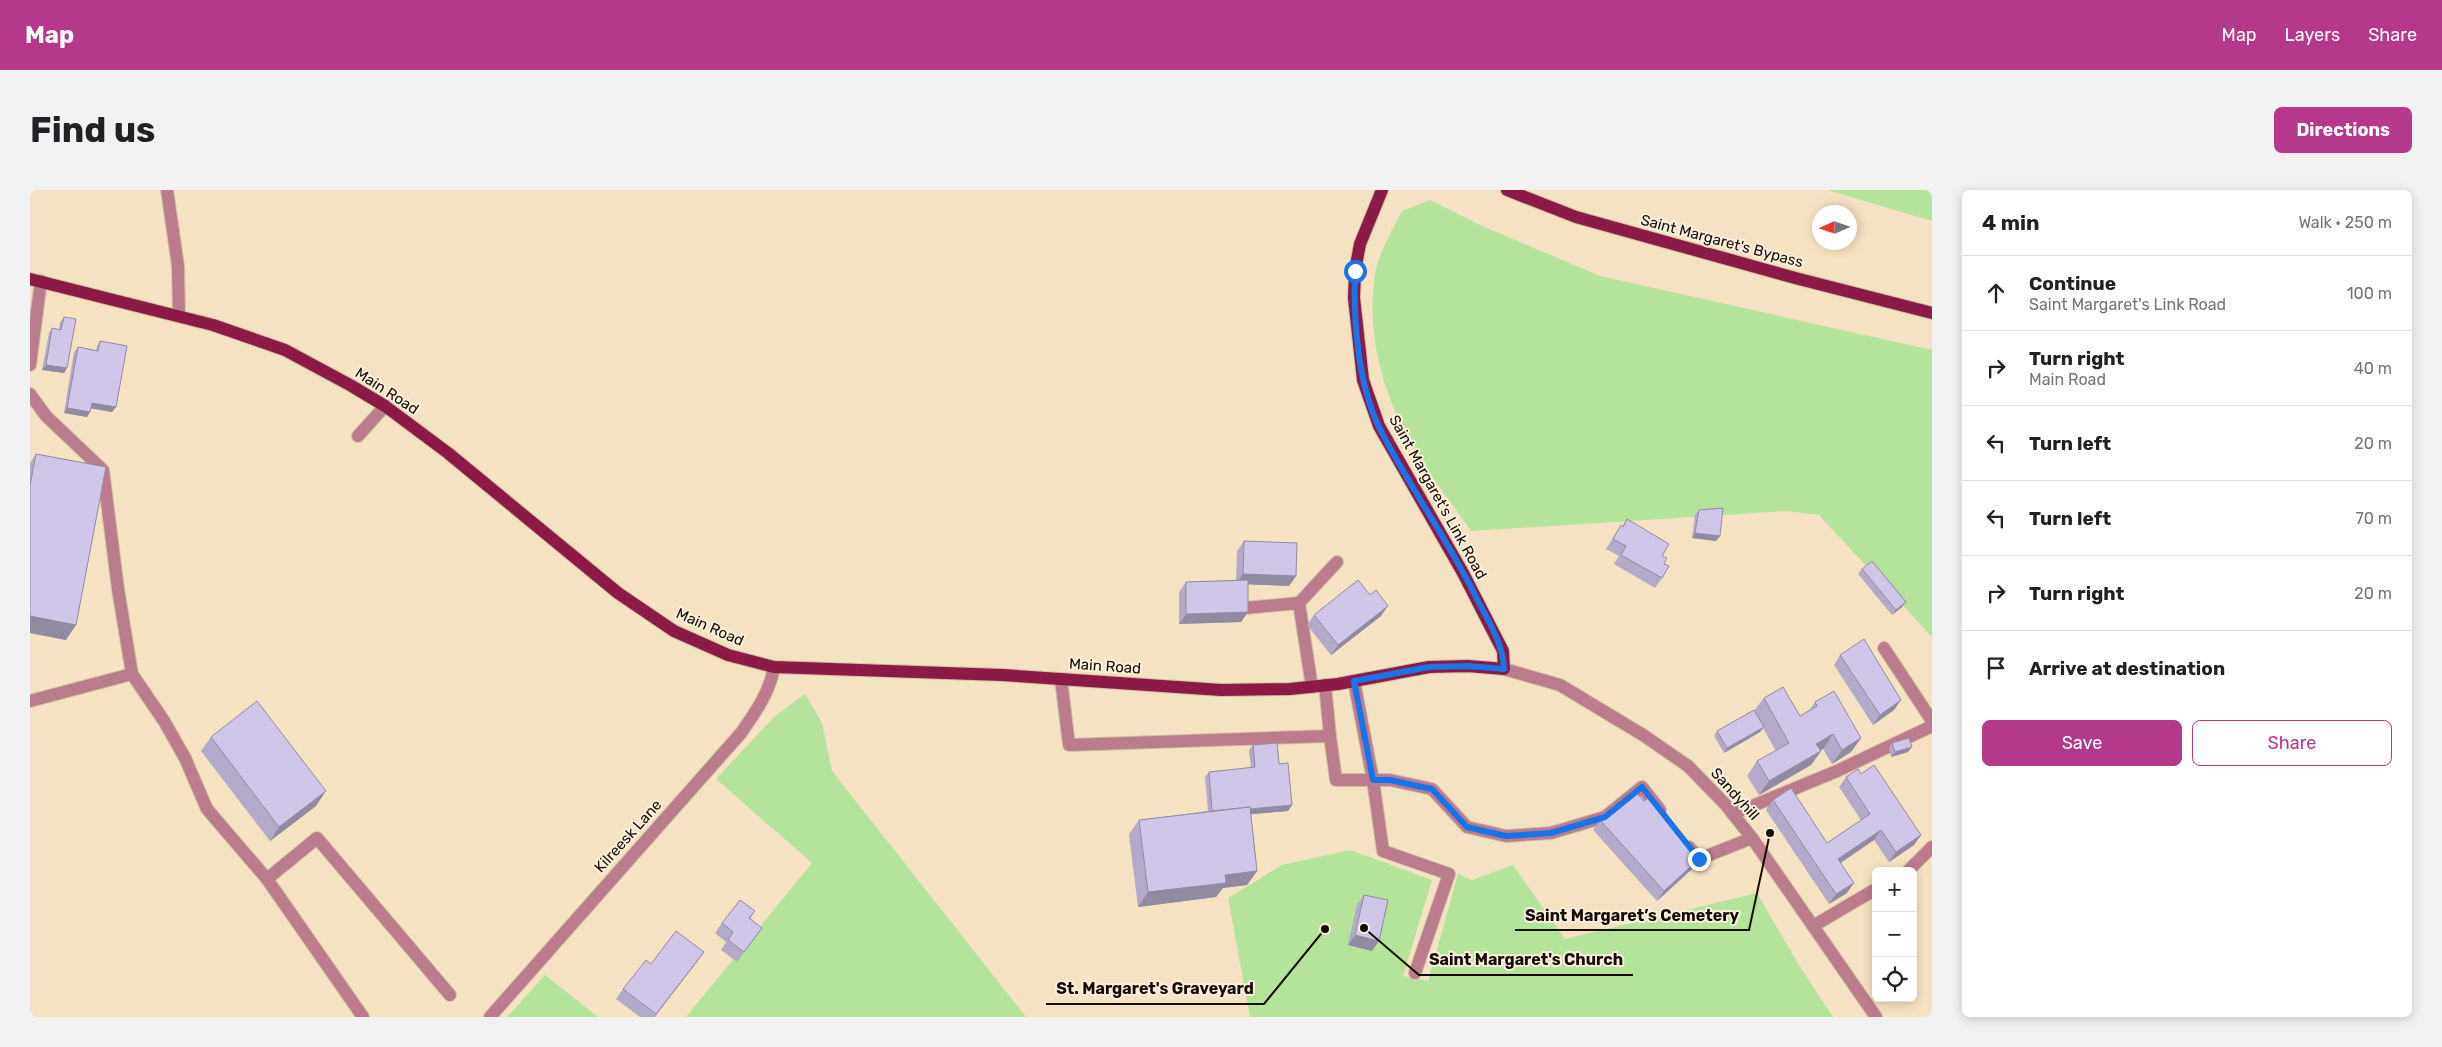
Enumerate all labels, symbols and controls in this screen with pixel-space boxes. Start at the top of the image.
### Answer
text: Map [25,21,74,49]
text: Map [2222,24,2257,46]
text: Layers [2285,24,2340,46]
text: Share [2368,24,2417,46]
button: Directions [2274,107,2412,153]
text: Find us [30,109,155,151]
north arrow [1812,205,1857,250]
text: 4 min [1982,210,2040,235]
street label: Saint Margaret's Bypass [1639,211,1806,271]
text: Walk · 250 m [2298,213,2392,232]
route start [1344,260,1367,283]
text: Continue [2029,272,2116,295]
icon: ahead [1982,279,2010,307]
text: 100 m [2347,284,2392,303]
text: Saint Margaret's Link Road [2029,295,2226,314]
text: Turn right [2029,347,2124,370]
icon: right [1982,354,2010,382]
text: 40 m [2354,359,2392,378]
street label: Main Road [352,364,422,418]
text: Main Road [2029,370,2106,389]
street label: Saint Margaret's Link Road [1385,412,1491,582]
icon: left [1982,429,2010,457]
text: Turn left [2029,432,2111,455]
text: 20 m [2354,434,2392,453]
icon: left [1982,504,2010,532]
text: Turn left [2029,507,2111,530]
text: 70 m [2355,509,2392,528]
icon: right [1982,579,2010,607]
text: Turn right [2029,582,2124,605]
text: 20 m [2354,584,2392,603]
street label: Main Road [673,604,747,650]
icon: arrive [1982,654,2010,682]
street label: Main Road [1068,655,1142,677]
text: Arrive at destination [2029,657,2225,680]
button: Save [1982,720,2182,766]
button: Share [2192,720,2392,766]
street label: Sandyhill [1707,764,1763,824]
street label: Kilreesk Lane [591,796,665,876]
route end [1688,848,1711,871]
map controls [1872,867,1917,1002]
button: + [1872,867,1917,912]
callout: Saint Margaret’s Cemetery [1515,899,1749,930]
text: Saint Margaret’s Cemetery [1525,906,1739,925]
button: − [1872,912,1917,957]
callout: Saint Margaret's Church [1419,944,1633,975]
text: Saint Margaret's Church [1429,950,1623,969]
button: locate [1872,957,1917,1002]
callout: St. Margaret's Graveyard [1046,973,1264,1004]
text: St. Margaret's Graveyard [1056,979,1254,998]

